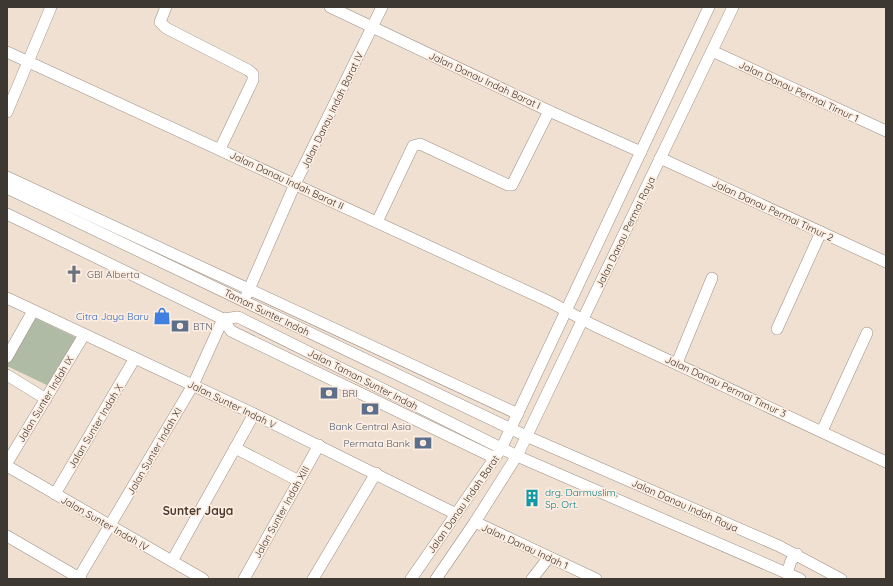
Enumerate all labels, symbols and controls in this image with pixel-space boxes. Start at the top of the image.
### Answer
street label: Jalan Danau Indah Barat IV [298,49,367,171]
street label: Jalan Danau Indah Barat I [427,49,543,112]
street label: Jalan Danau Permai Timur 1 [737,58,861,125]
street label: Jalan Danau Indah Barat II [228,148,346,213]
street label: Jalan Danau Permai Raya [593,175,658,290]
street label: Jalan Danau Permai Timur 2 [710,177,836,245]
church icon: GBI Alberta [64,264,84,284]
place label: GBI Alberta [87,268,139,281]
street label: Taman Sunter Indah [222,286,312,339]
shop icon: Citra Jaya Baru [152,306,172,326]
place label: Citra Jaya Baru [76,310,149,323]
bank icon: BTN [170,316,190,336]
place label: BTN [193,320,213,333]
street label: Jalan Taman Sunter Indah [305,346,420,413]
street label: Jalan Danau Permai Timur 3 [663,353,788,420]
street label: Jalan Sunter Indah IX [14,354,76,445]
street label: Jalan Sunter Indah V [185,377,278,432]
street label: Jalan Sunter Indah X [65,382,126,471]
bank icon: BRI [319,383,339,403]
place label: BRI [342,387,358,400]
bank icon: Bank Central Asia [360,399,380,419]
street label: Jalan Sunter Indah XI [124,405,185,497]
place label: Bank Central Asia [329,420,411,433]
bank icon: Permata Bank [413,433,433,453]
place label: Permata Bank [344,437,410,450]
street label: Jalan Danau Indah Barat [425,452,503,556]
street label: Jalan Sunter Indah XIII [251,464,312,561]
street label: Jalan Danau Indah Raya [629,476,740,535]
place label: drg. Darmuslim, Sp. Ort. [545,486,618,511]
building icon: drg. Darmuslim, Sp. Ort. [522,488,542,508]
street label: Jalan Sunter Indah IV [59,493,151,554]
district label: Sunter Jaya [163,503,233,518]
street label: Jalan Danau Indah 1 [479,521,570,572]

